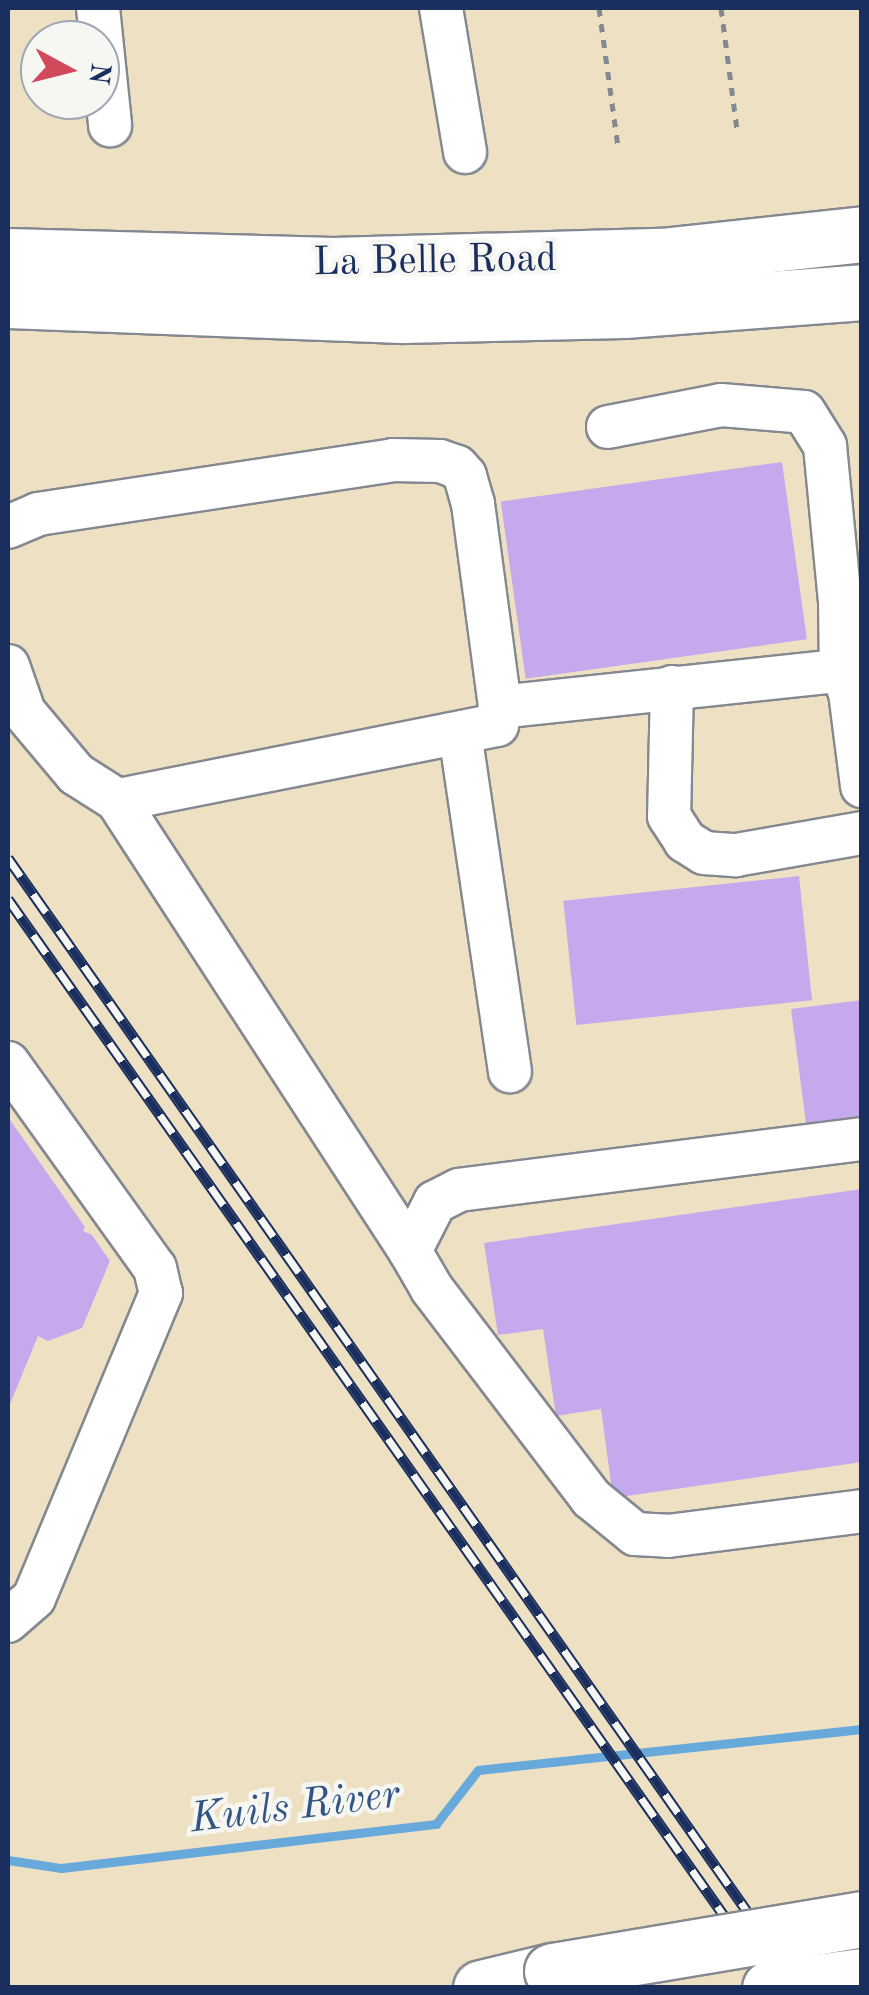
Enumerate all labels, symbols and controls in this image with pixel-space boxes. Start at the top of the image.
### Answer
north arrow [20,20,120,120]
text: N [83,61,113,86]
street label: La Belle Road [313,236,557,288]
water label: Kuils River [187,1770,403,1846]

